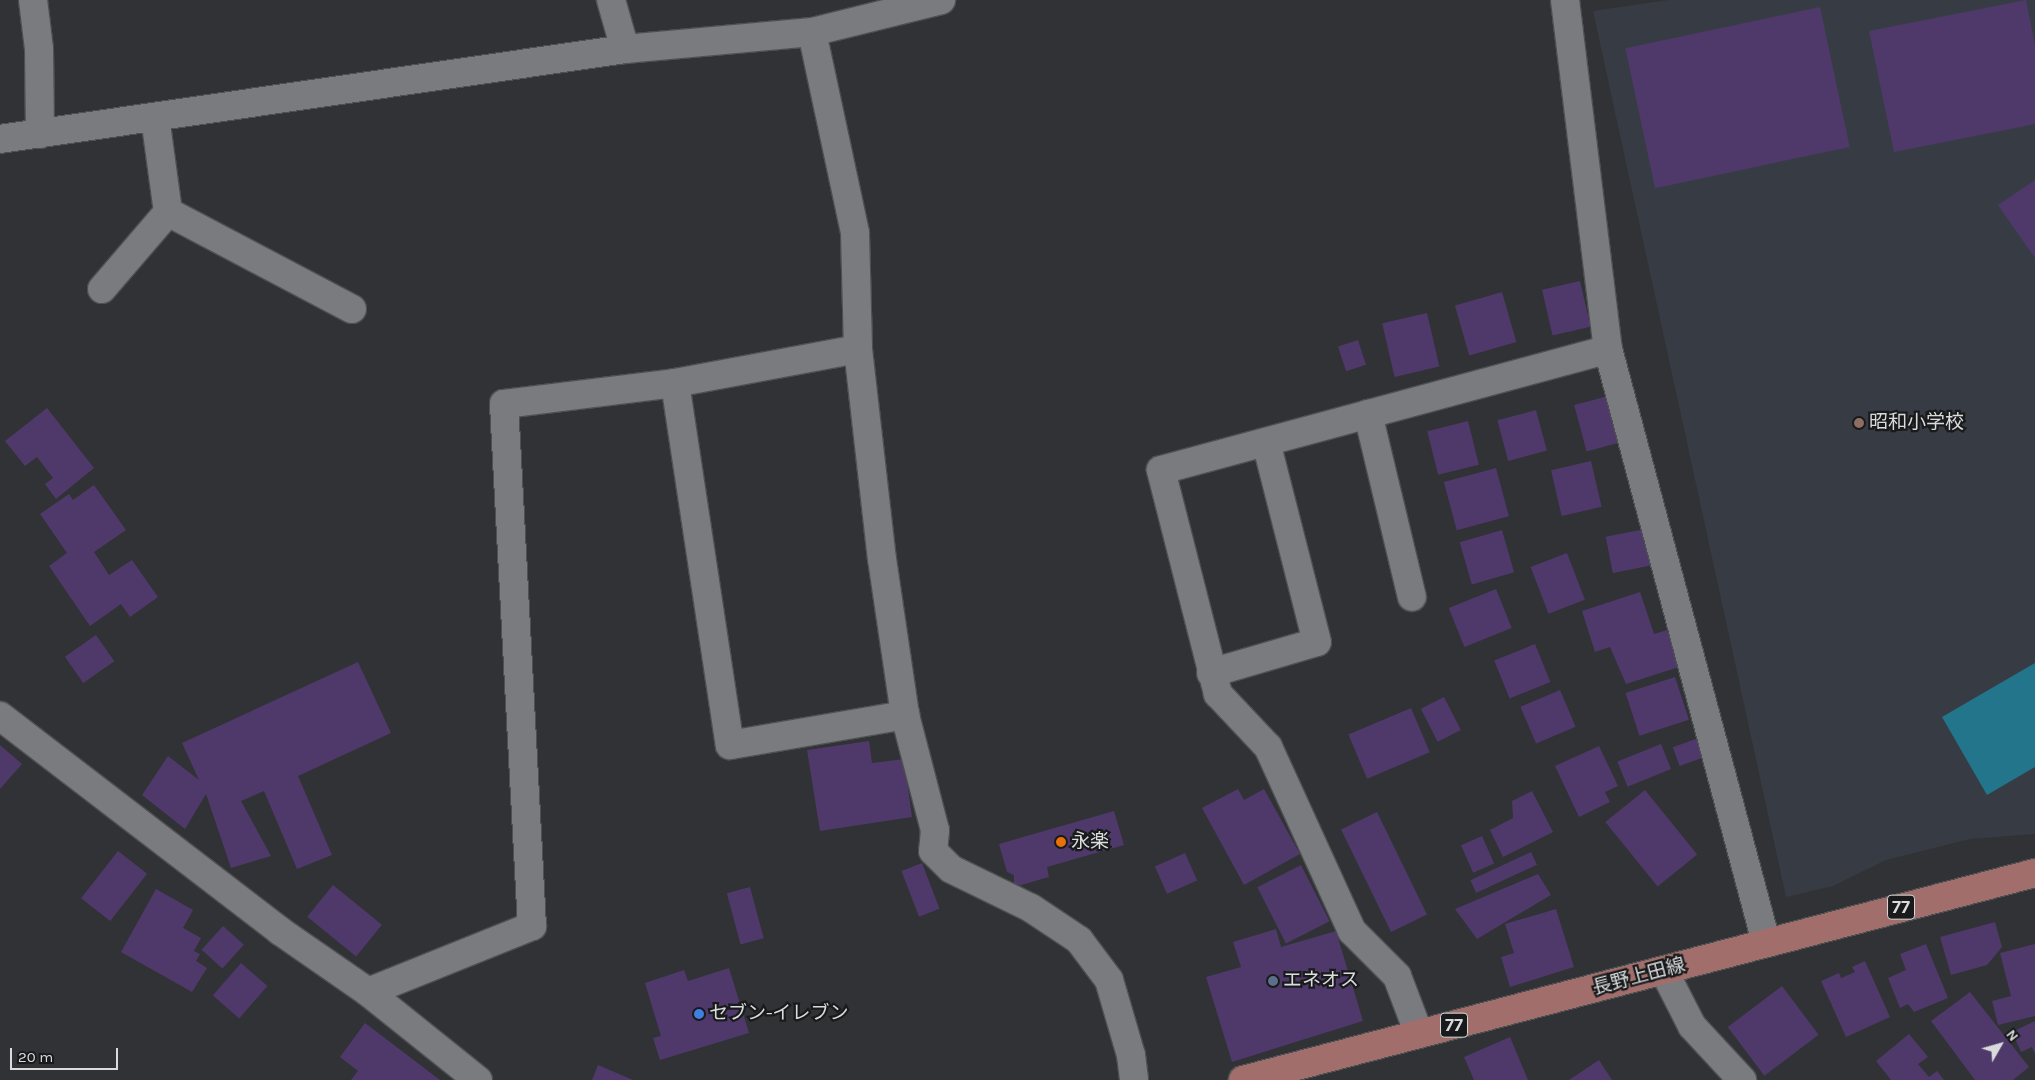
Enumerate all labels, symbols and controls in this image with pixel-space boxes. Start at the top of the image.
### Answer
place label: 昭和小学校 [1869,412,1964,434]
marker: 昭和小学校 [1853,417,1865,429]
place label: 永楽 [1071,831,1109,853]
marker: 永楽 [1055,836,1067,848]
road number: 77 [1886,892,1916,922]
street label: 長野上田線 [1590,954,1688,1000]
place label: エネオス [1283,970,1359,992]
marker: エネオス [1267,975,1279,987]
place label: セブン-イレブン [709,1003,849,1025]
marker: セブン-イレブン [693,1008,705,1020]
road number: 77 [1439,1010,1469,1040]
north arrow [1975,1020,2025,1070]
text: N [2002,1026,2022,1045]
scale bar [12,1038,120,1070]
text: 20 m [18,1048,53,1066]

